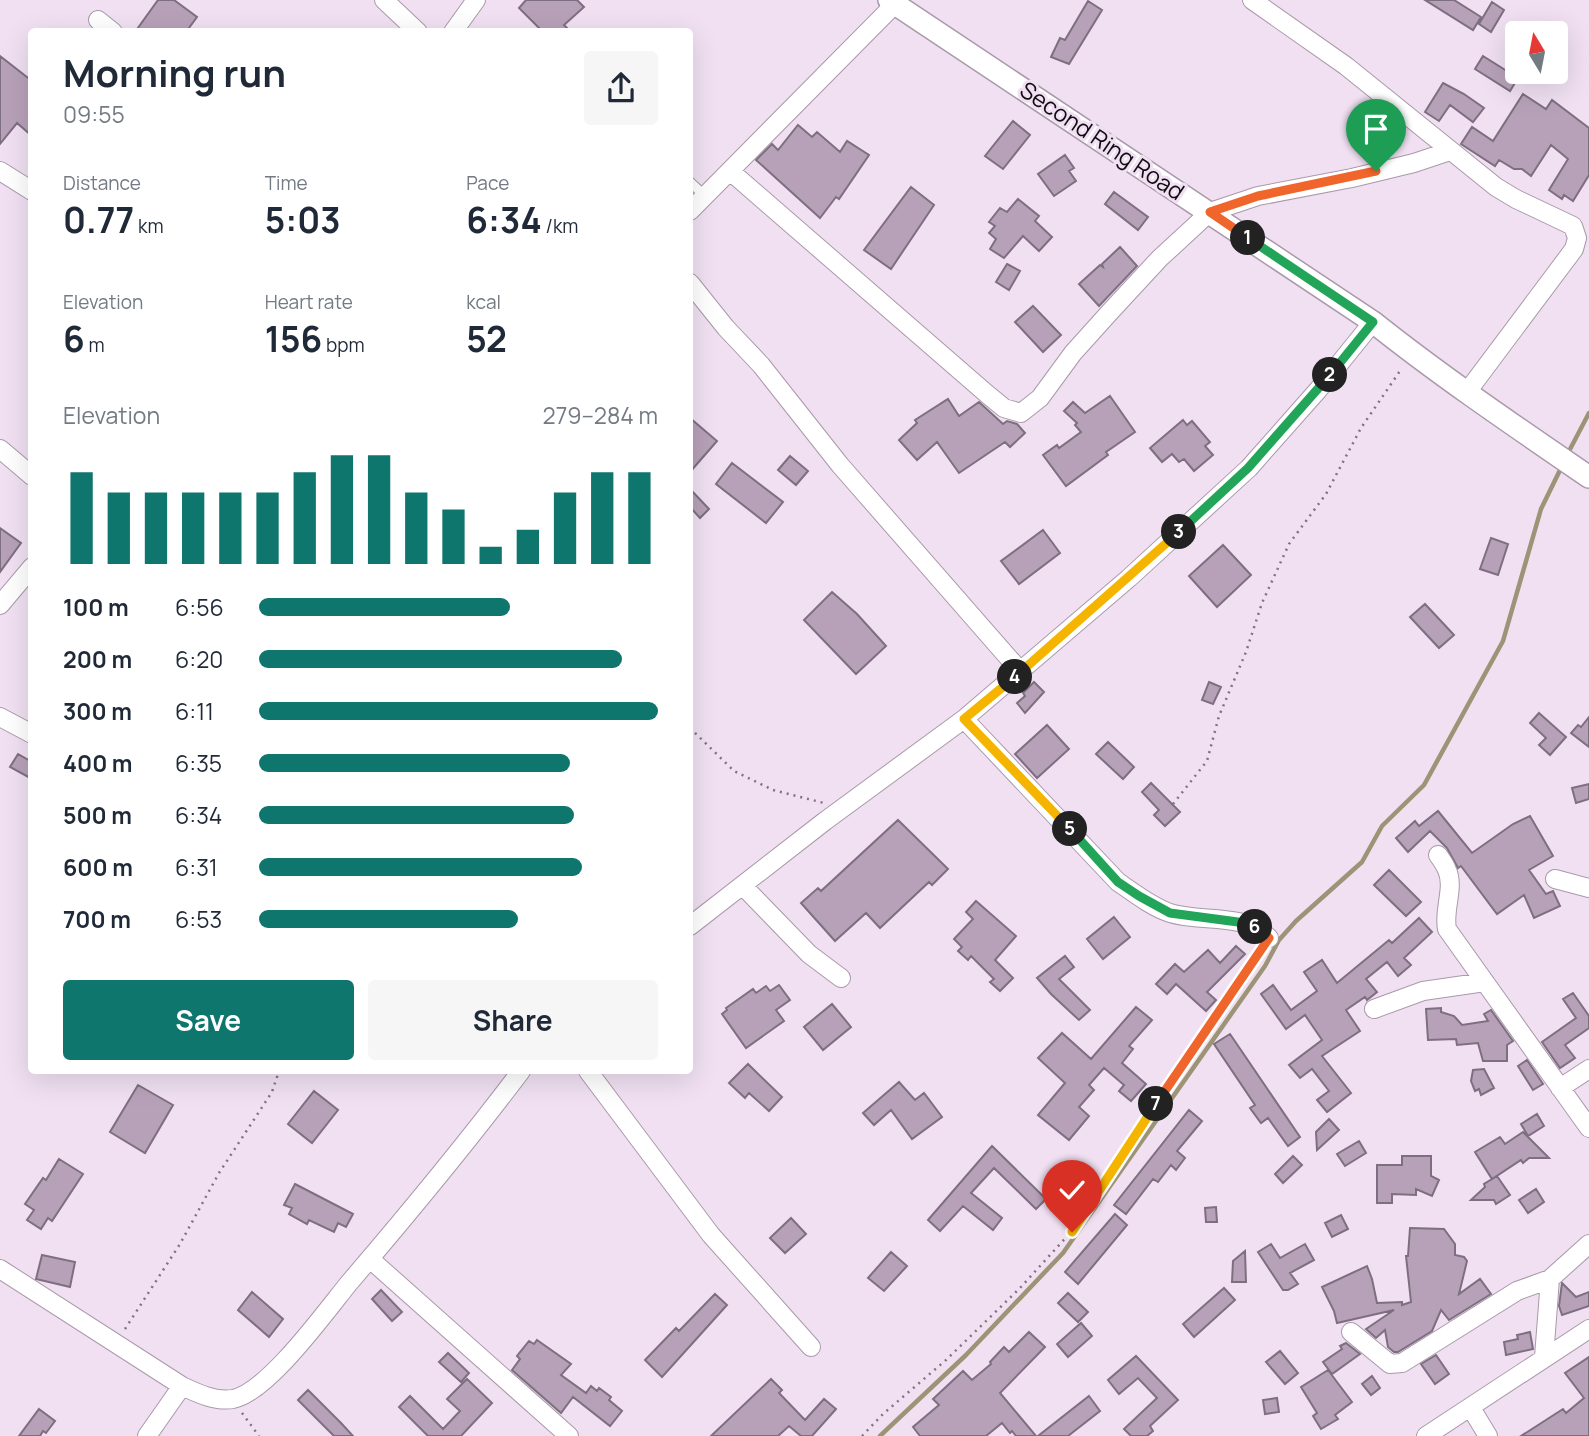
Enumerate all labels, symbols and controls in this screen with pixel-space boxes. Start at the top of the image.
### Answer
north arrow [1505,21,1568,84]
map controls [1505,21,1568,84]
text: Morning run [63,46,286,98]
button: share [584,51,658,125]
street label: Second Ring Road [1014,73,1191,207]
text: 09:55 [63,98,125,130]
pin [1346,99,1406,171]
icon: arrive [1357,110,1395,148]
text: Distance [63,170,141,196]
text: Time [265,170,308,196]
text: Pace [466,170,509,196]
text: 0.77 [63,196,134,244]
text: 5:03 [265,196,341,244]
text: 6:34 [466,196,542,244]
text: km [134,213,164,239]
text: /km [542,213,578,239]
pin: 1 [1230,220,1266,256]
text: 1 [1243,224,1252,250]
text: Elevation [63,289,143,315]
text: Heart rate [265,289,353,315]
text: kcal [466,289,501,315]
text: 6 [63,315,85,363]
text: 156 [265,315,322,363]
text: 52 [466,315,507,363]
text: m [85,332,105,358]
text: bpm [322,332,365,358]
pin: 2 [1312,358,1348,392]
text: 2 [1324,361,1335,387]
text: Elevation [63,399,160,431]
text: 279–284 m [543,399,658,431]
pin: 3 [1162,514,1196,550]
text: 3 [1173,518,1184,544]
text: 100 m [63,591,129,623]
text: 6:56 [175,591,224,623]
text: 200 m [63,643,132,675]
text: 6:20 [175,643,223,675]
pin: 4 [998,660,1032,694]
text: 4 [1009,663,1020,689]
text: 300 m [63,695,132,727]
text: 6:11 [175,695,214,727]
text: 400 m [63,747,133,779]
text: 6:35 [175,747,222,779]
text: 500 m [63,799,132,831]
text: 6:34 [175,799,222,831]
pin: 5 [1052,812,1088,846]
text: 5 [1064,815,1075,841]
text: 600 m [63,851,133,883]
text: 6:31 [175,851,218,883]
text: 700 m [63,903,131,935]
text: 6:53 [175,903,222,935]
pin: 6 [1238,909,1272,944]
text: 6 [1249,913,1260,939]
button: Save [63,980,354,1060]
button: Share [368,980,658,1060]
pin: 7 [1138,1086,1174,1122]
text: 7 [1150,1090,1161,1116]
pin [1042,1160,1102,1232]
icon: check [1053,1171,1091,1209]

